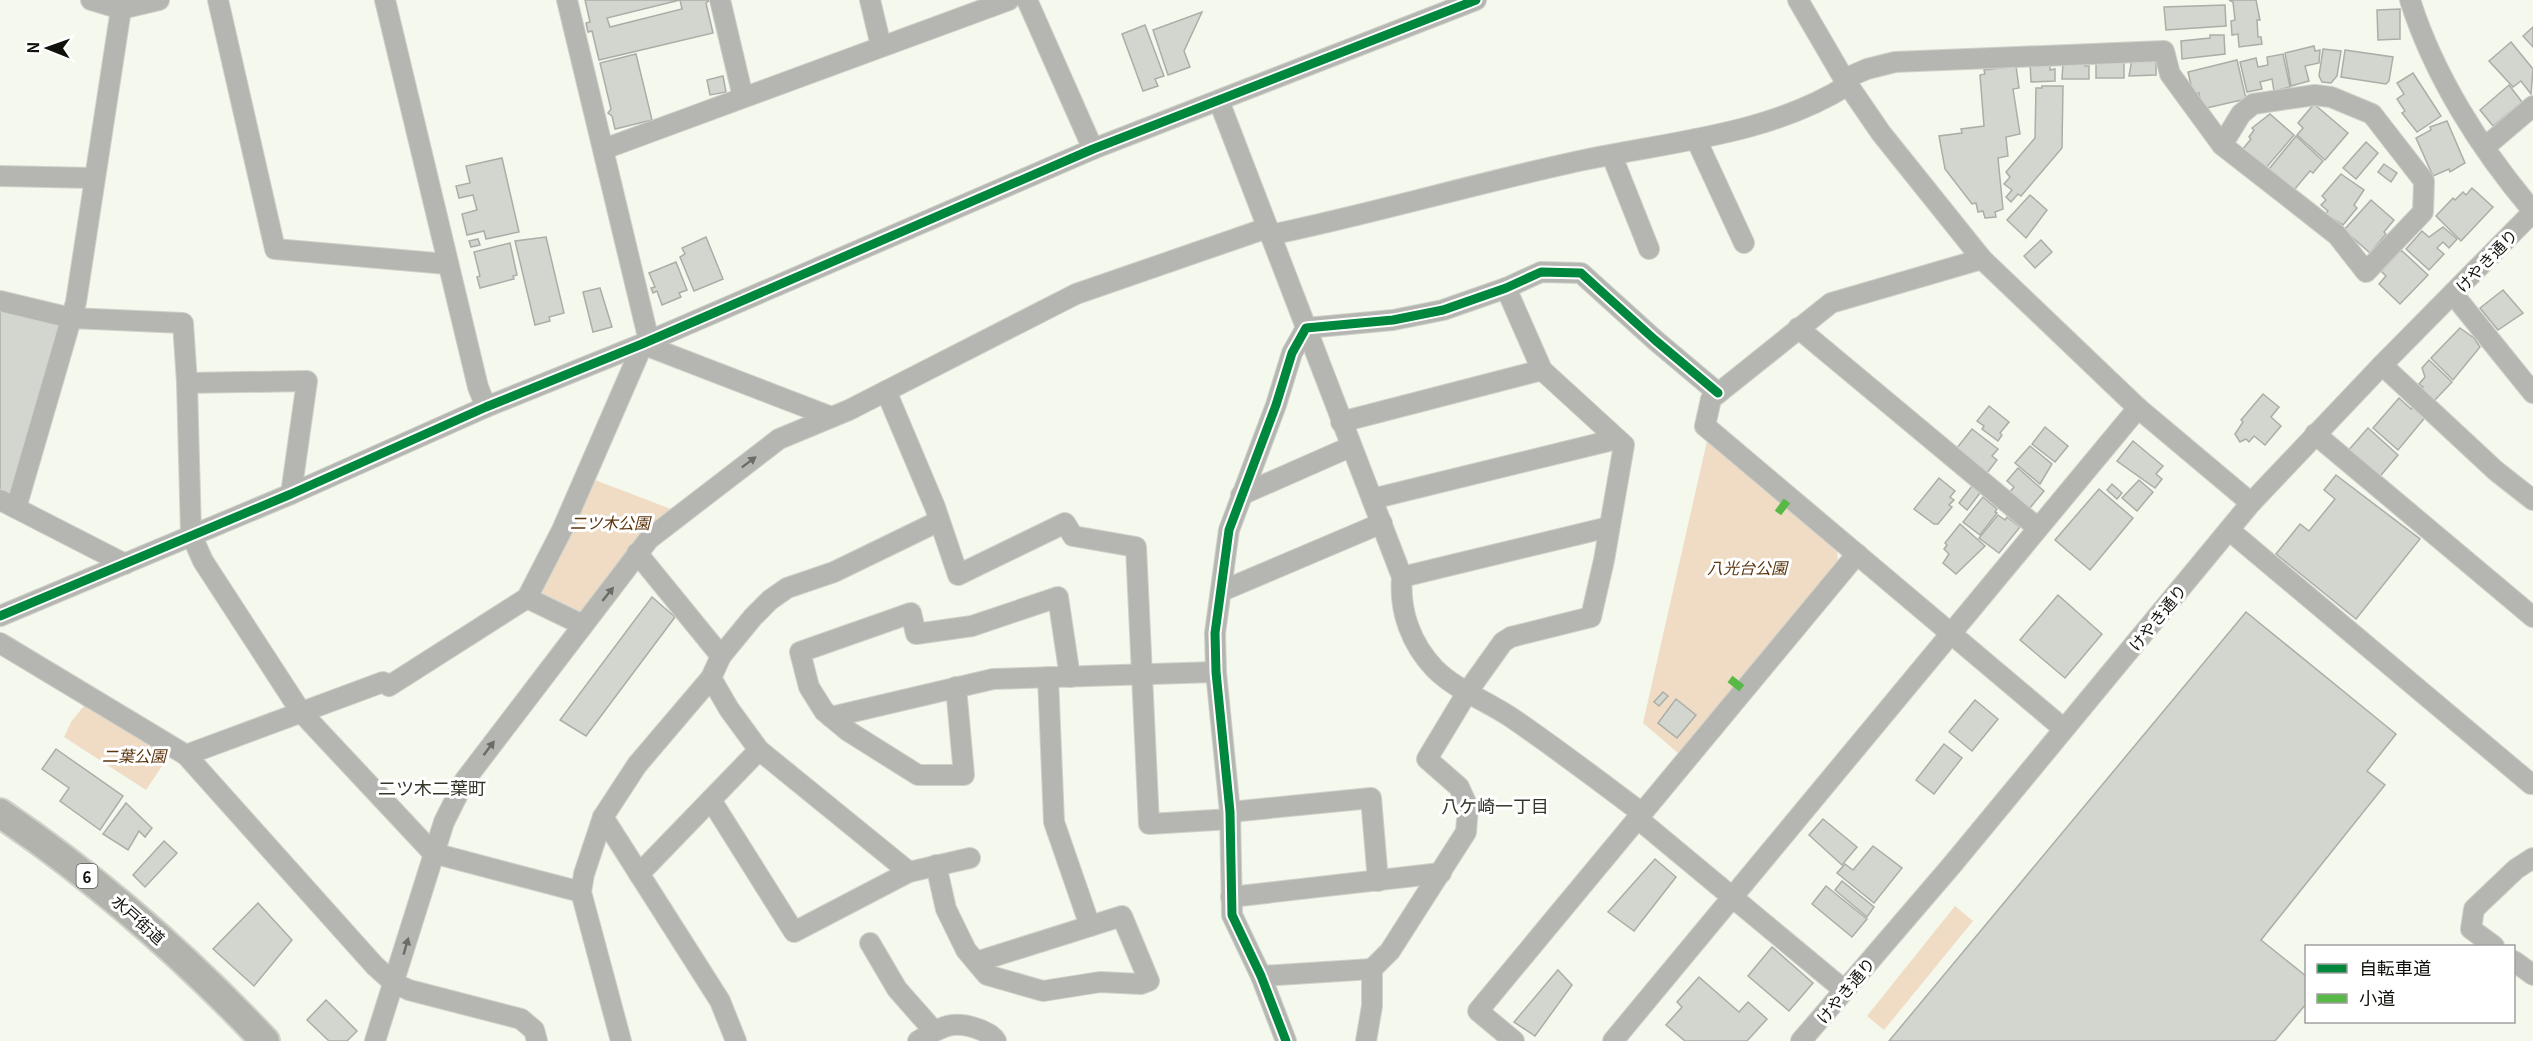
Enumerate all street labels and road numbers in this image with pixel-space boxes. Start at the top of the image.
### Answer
street label: けやき通り [2450,223,2522,297]
street label: けやき通り [2122,578,2192,656]
road number: 6 [76,864,98,888]
street label: 水戸街道 [107,889,171,949]
street label: けやき通り [1810,952,1880,1028]

